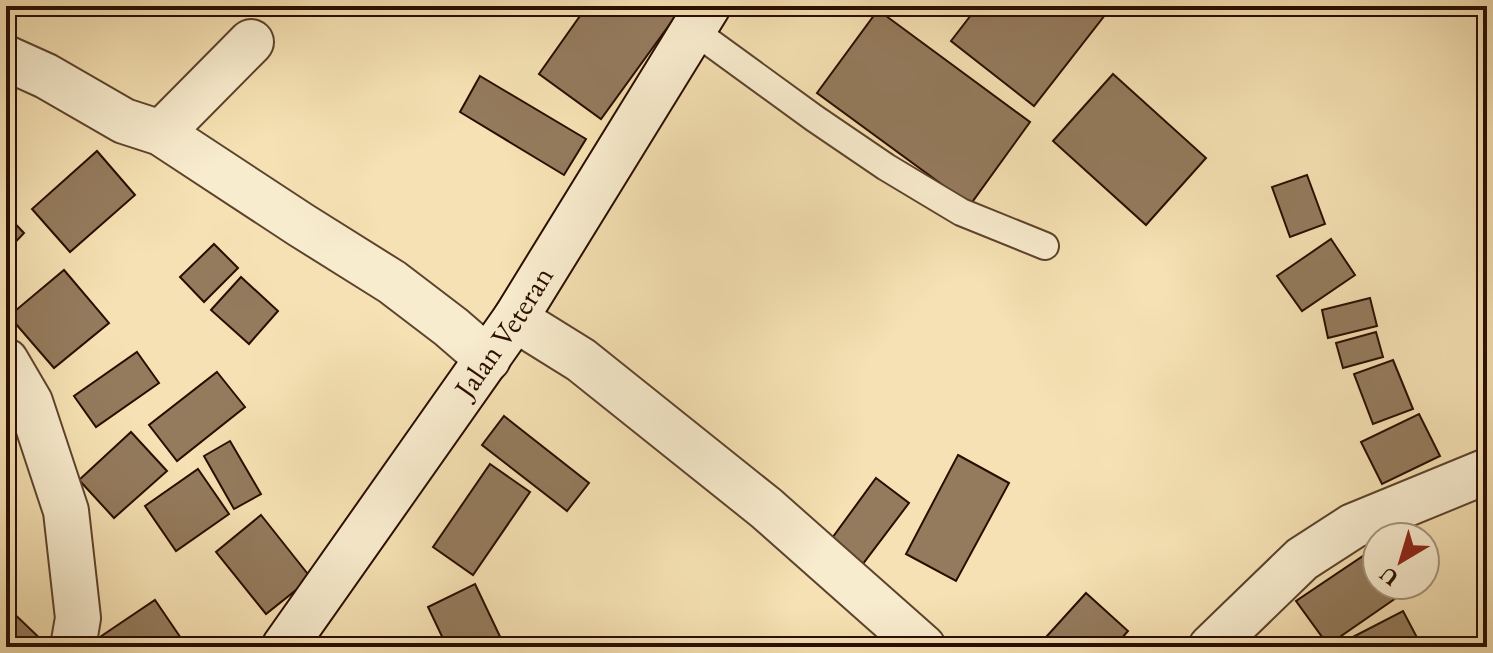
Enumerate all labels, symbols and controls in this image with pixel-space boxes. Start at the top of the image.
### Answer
street label: Jalan Veteran [444,259,562,408]
north arrow [1361,521,1441,601]
text: U [1373,560,1404,593]

